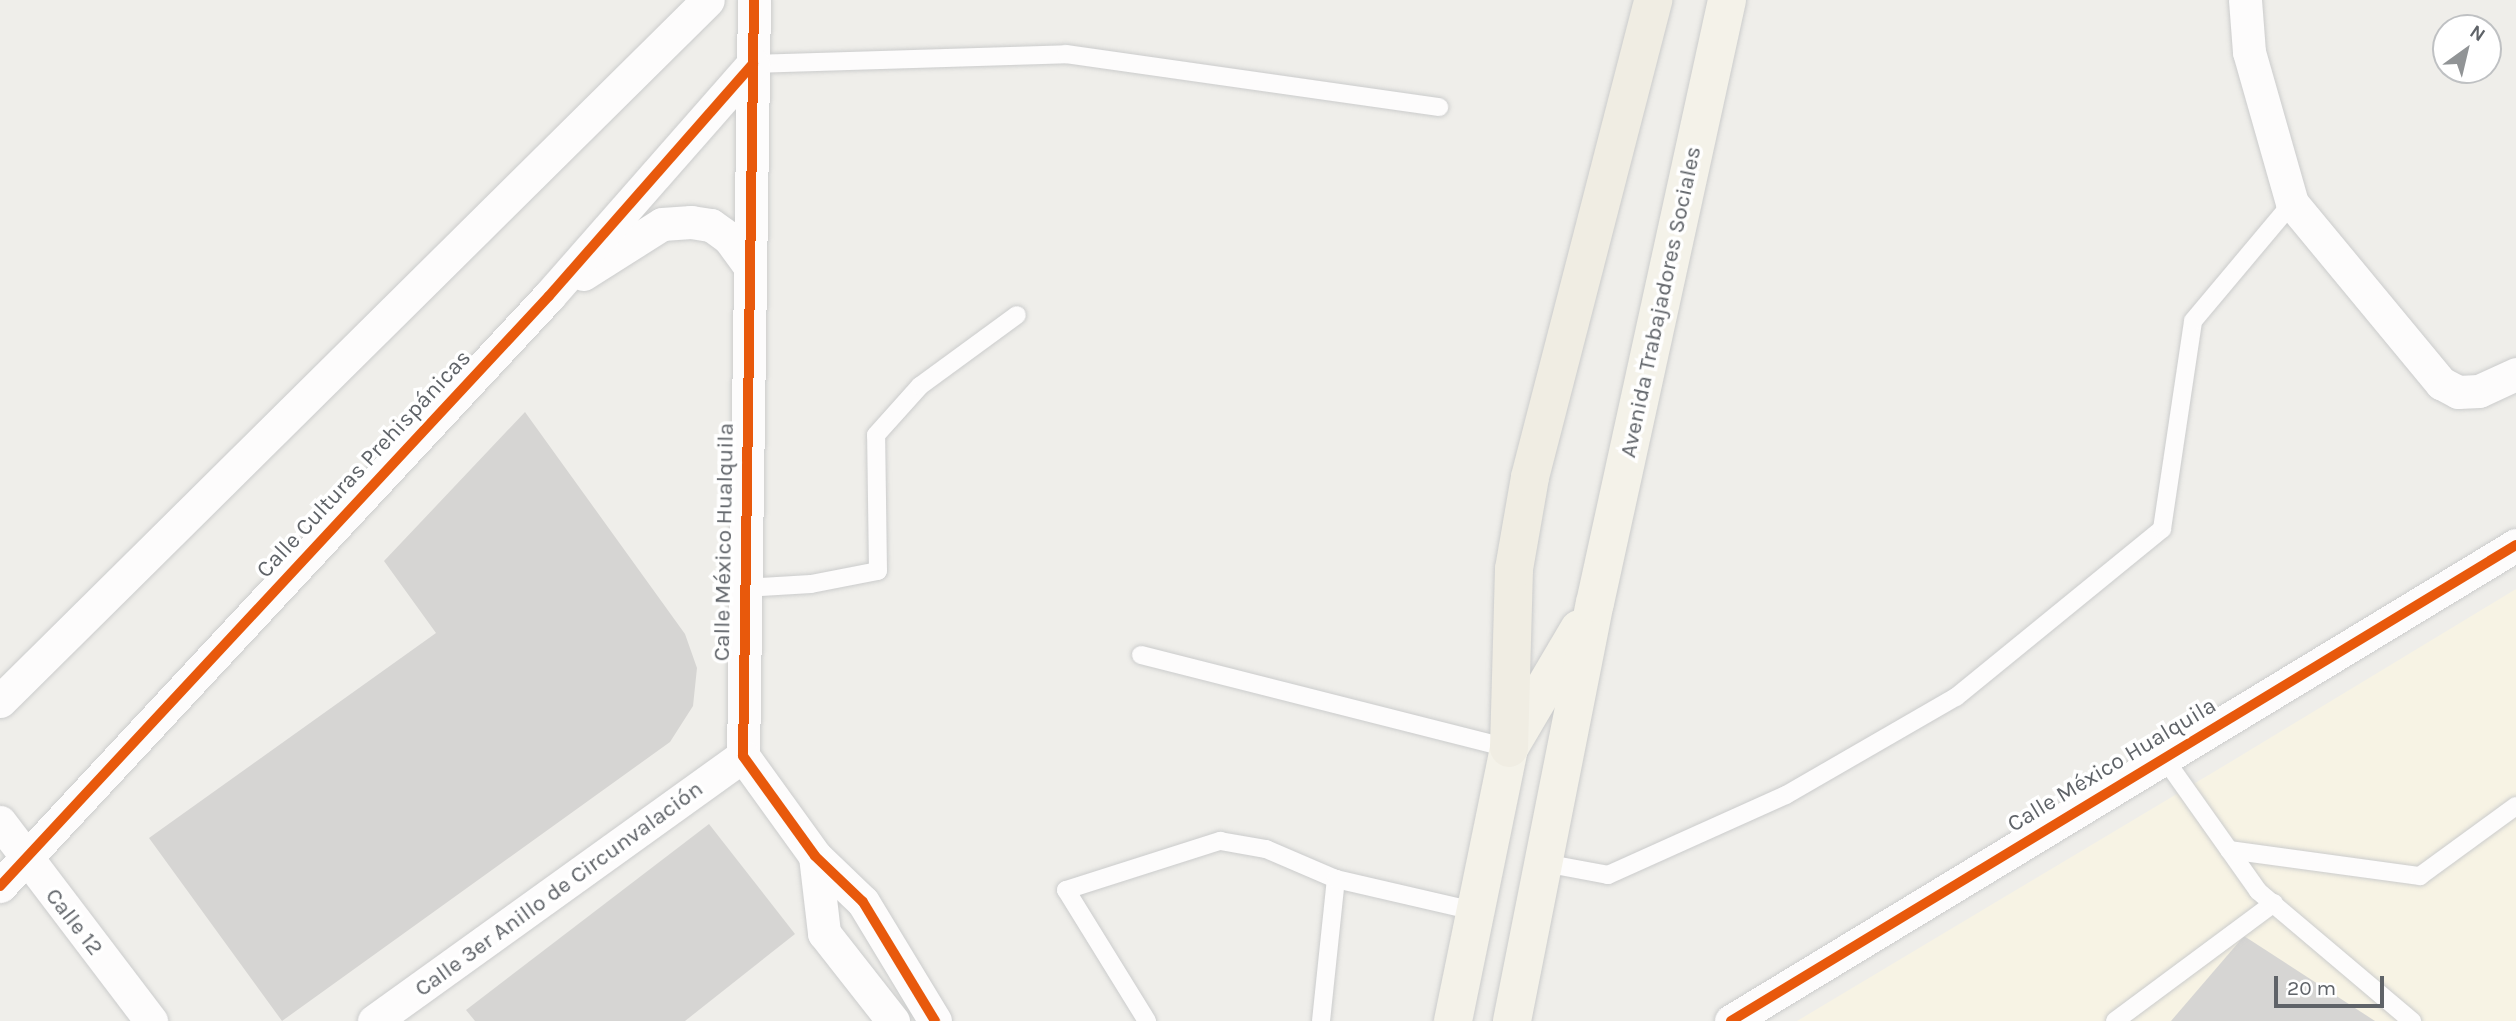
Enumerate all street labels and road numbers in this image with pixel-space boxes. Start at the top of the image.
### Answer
street label: Avenida Trabajadores Sociales [1614,144,1708,460]
street label: Calle Culturas Prehispánicas [251,344,477,584]
street label: Calle México Hualquila [708,423,740,661]
street label: Calle México Hualquila [2003,692,2221,838]
street label: Calle 3er Anillo de Circunvalación [410,775,708,1003]
street label: Calle 12 [39,883,109,961]

